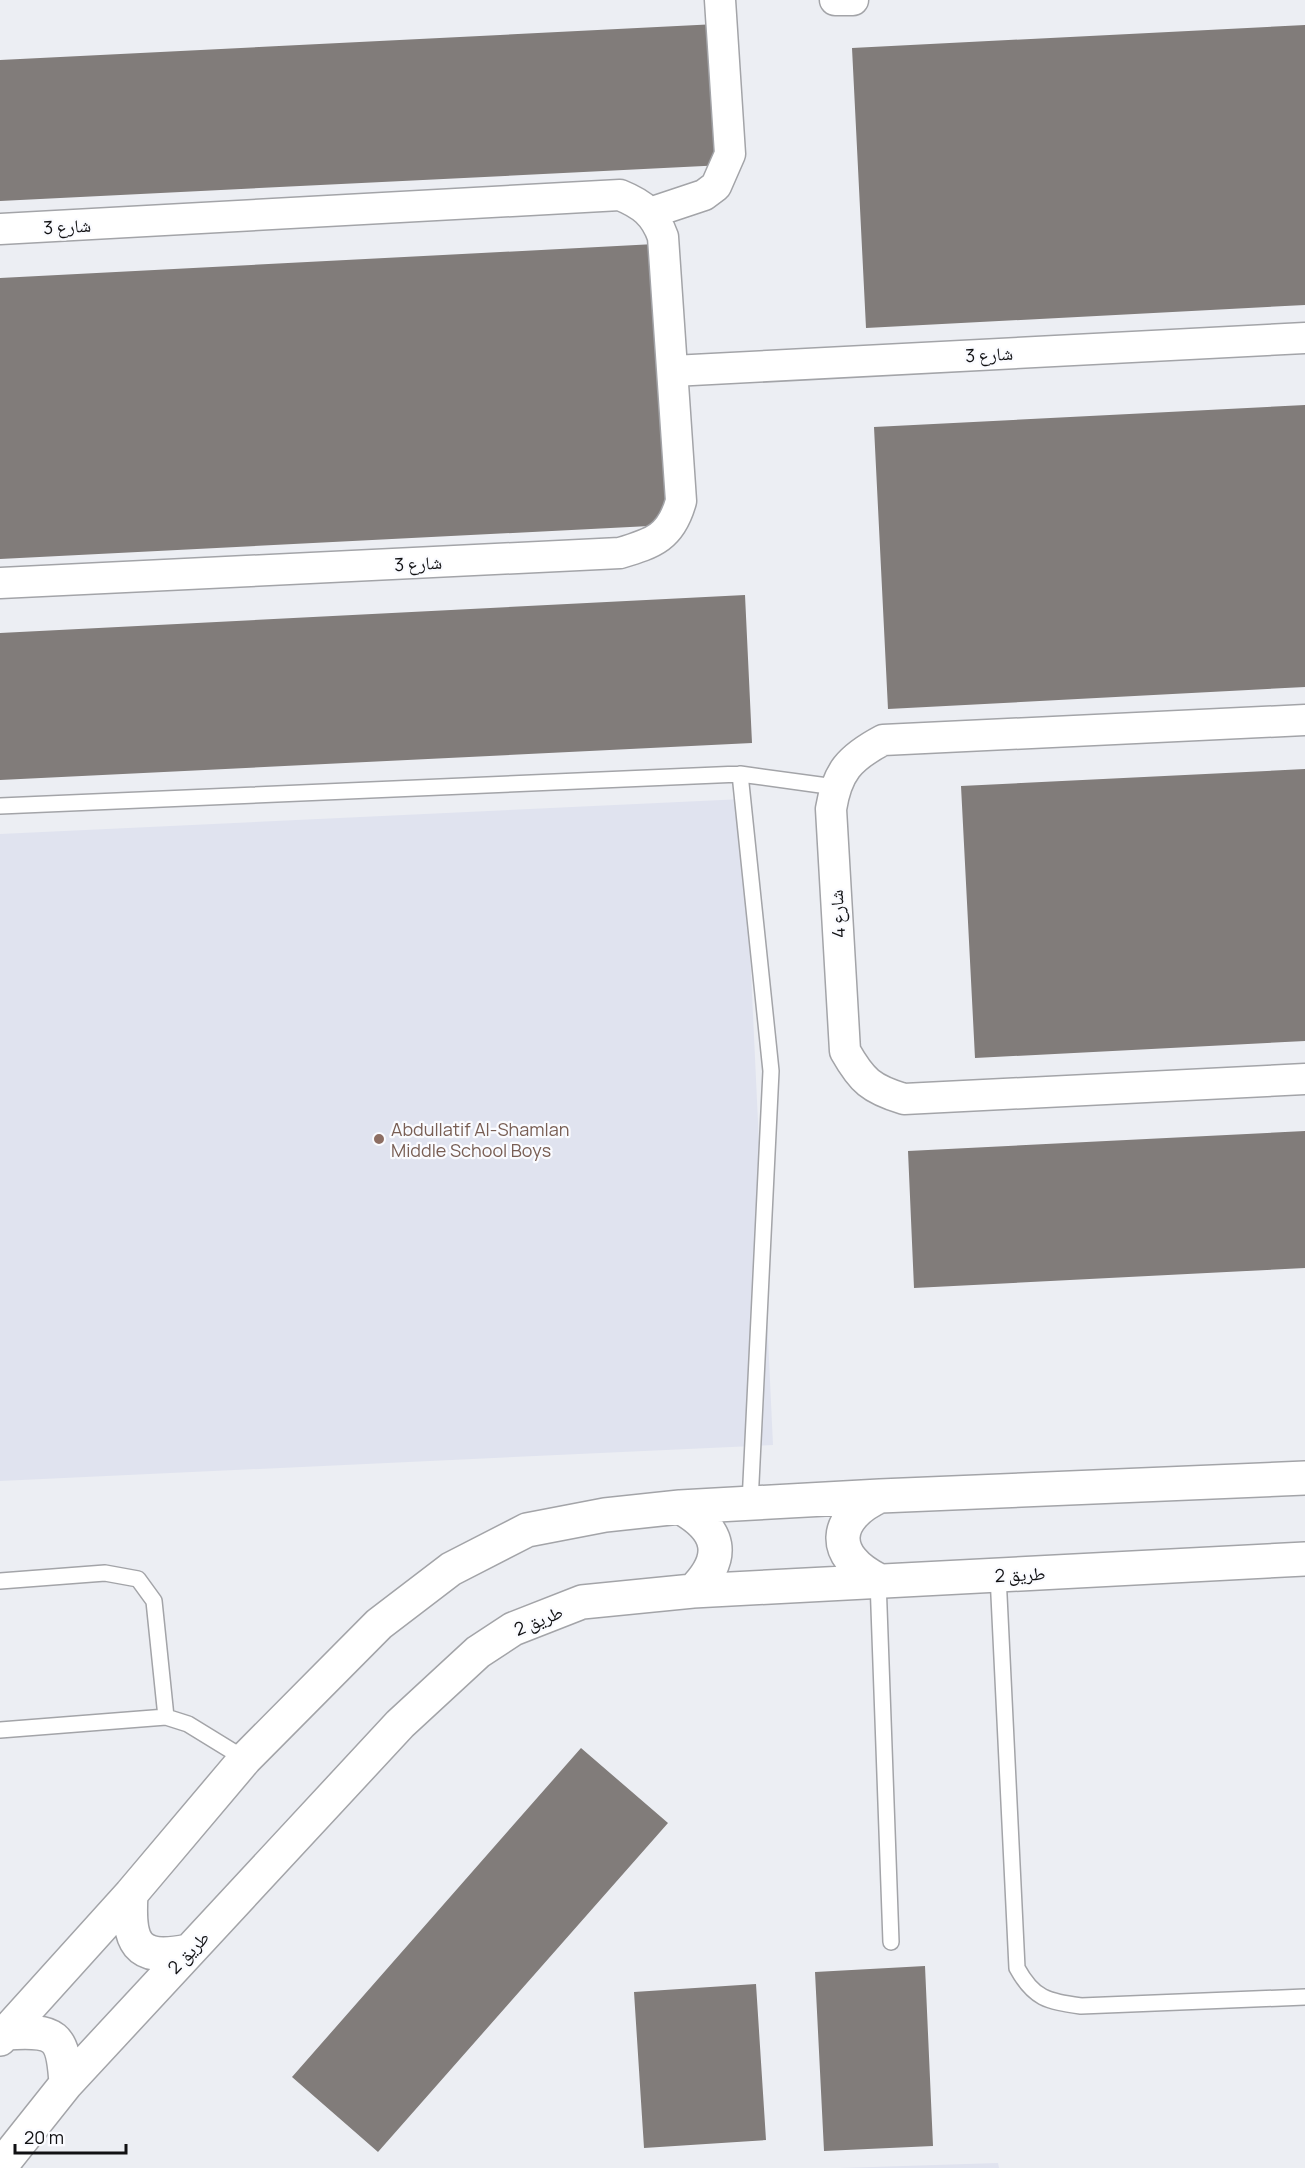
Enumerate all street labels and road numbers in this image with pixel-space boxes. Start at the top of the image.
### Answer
street label: شارع 3 [43,213,91,239]
street label: شارع 3 [965,341,1013,367]
street label: شارع 3 [394,550,442,576]
street label: شارع 4 [824,889,850,939]
street label: طريق 2 [994,1561,1046,1587]
street label: طريق 2 [510,1599,566,1641]
street label: طريق 2 [162,1925,214,1979]

